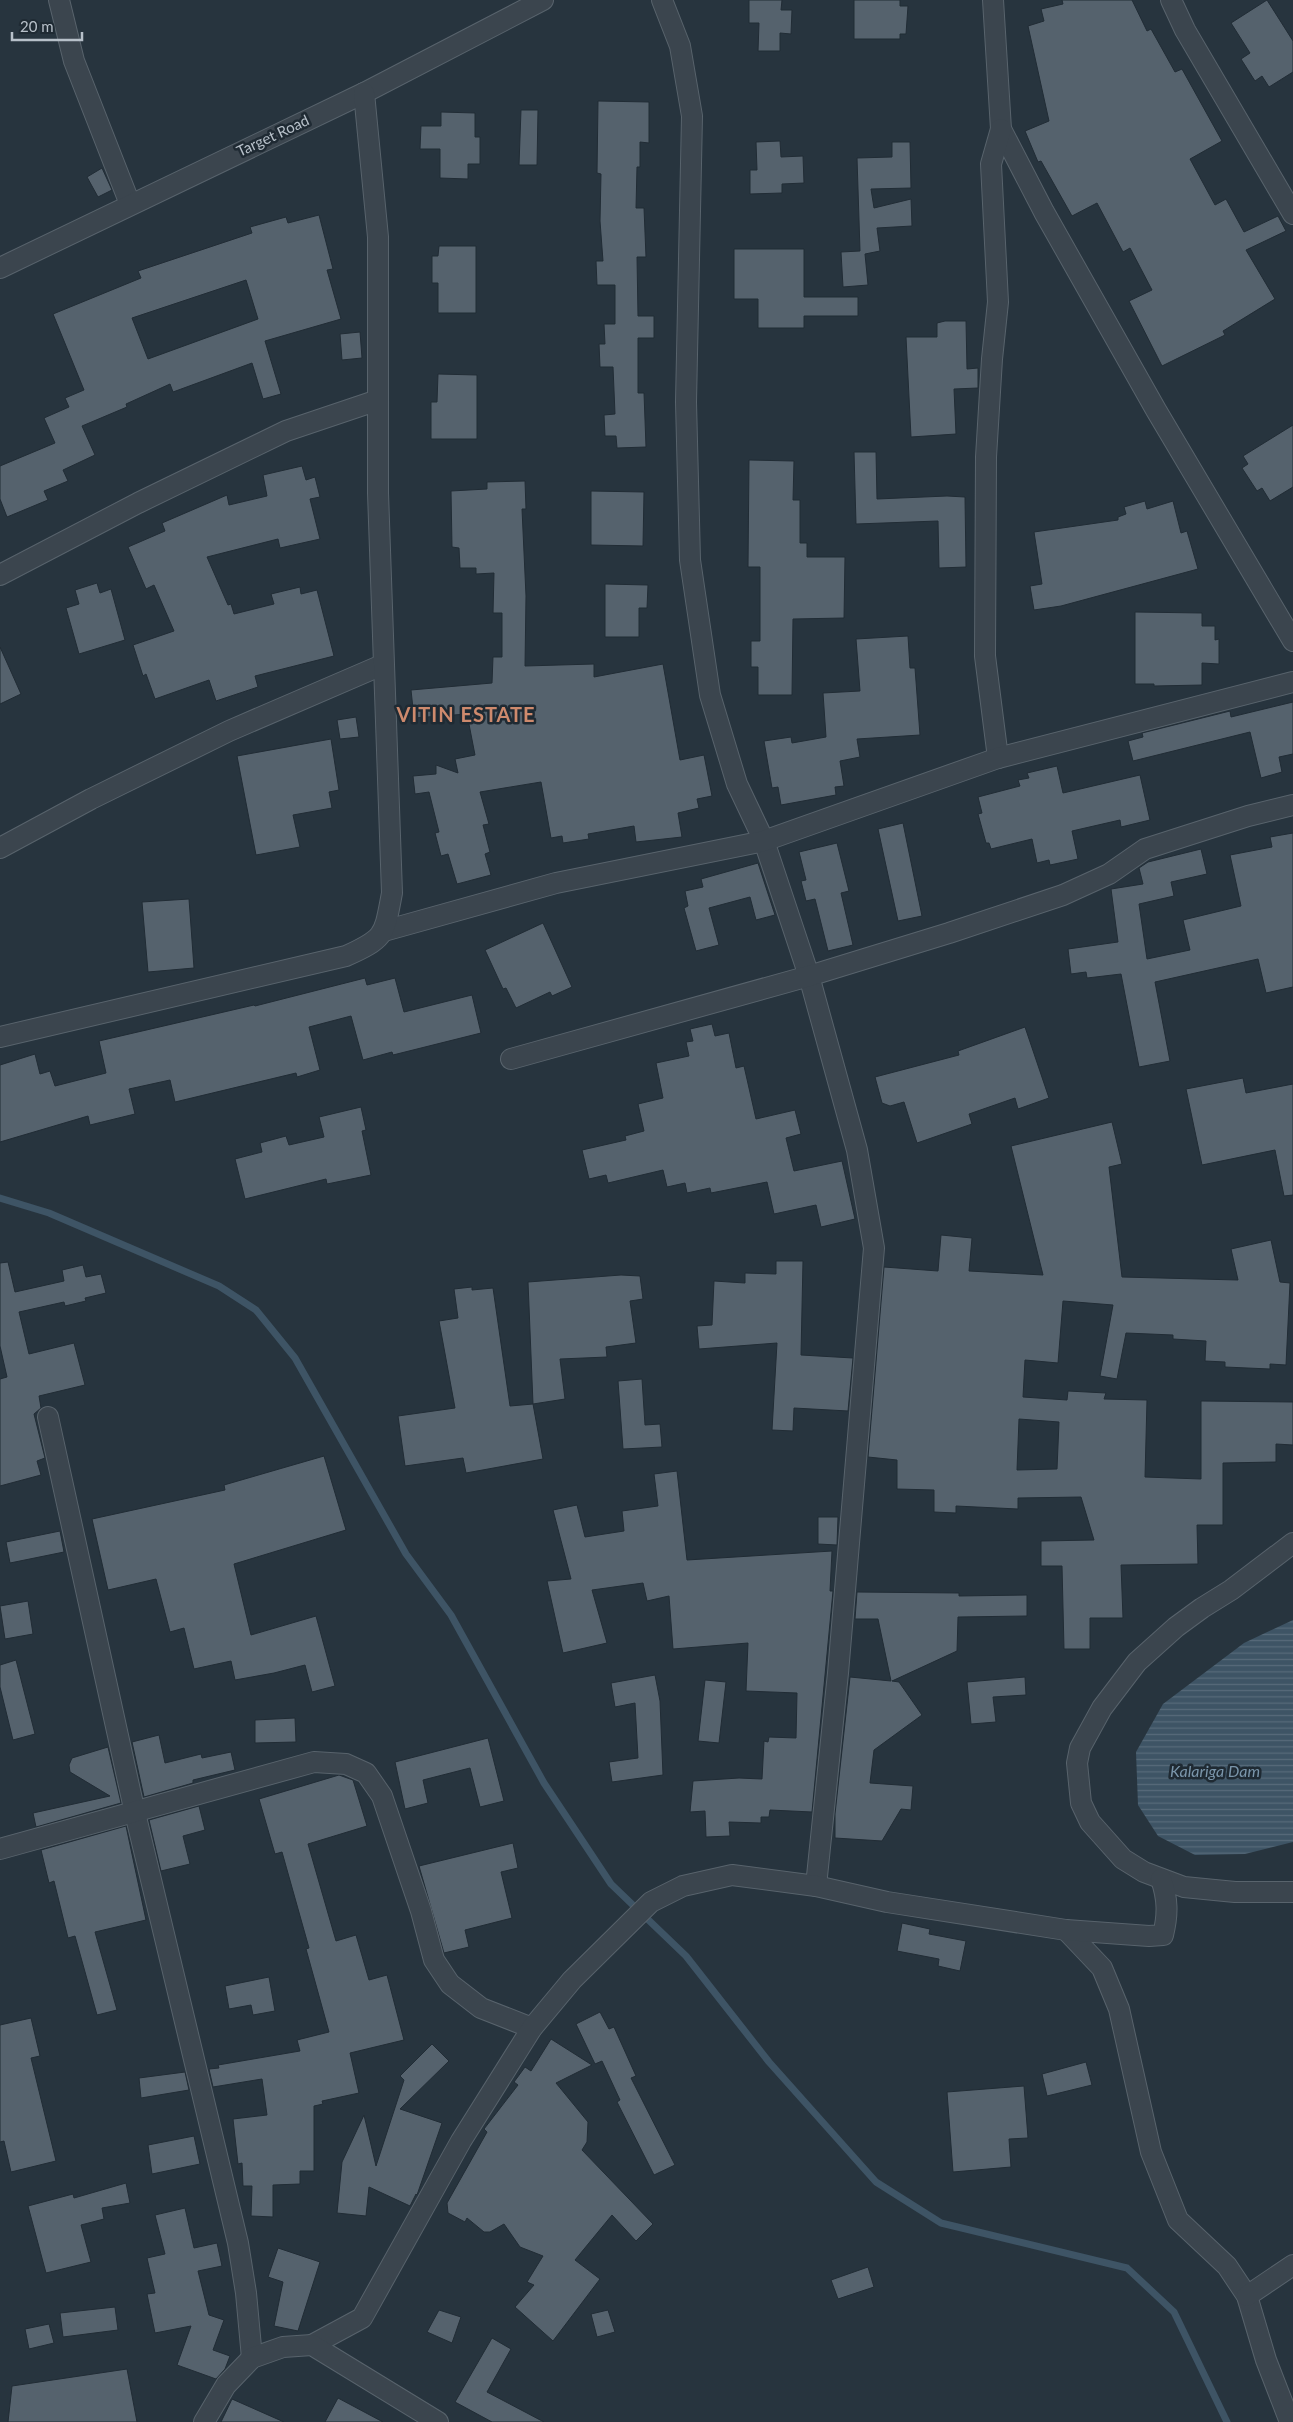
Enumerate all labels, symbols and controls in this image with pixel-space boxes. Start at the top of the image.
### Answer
scale bar [12,10,82,42]
text: 20 m [20,17,54,35]
street label: Target Road [233,110,312,160]
district label: VITIN ESTATE [395,702,536,726]
water label: Kalariga Dam [1170,1761,1260,1780]

